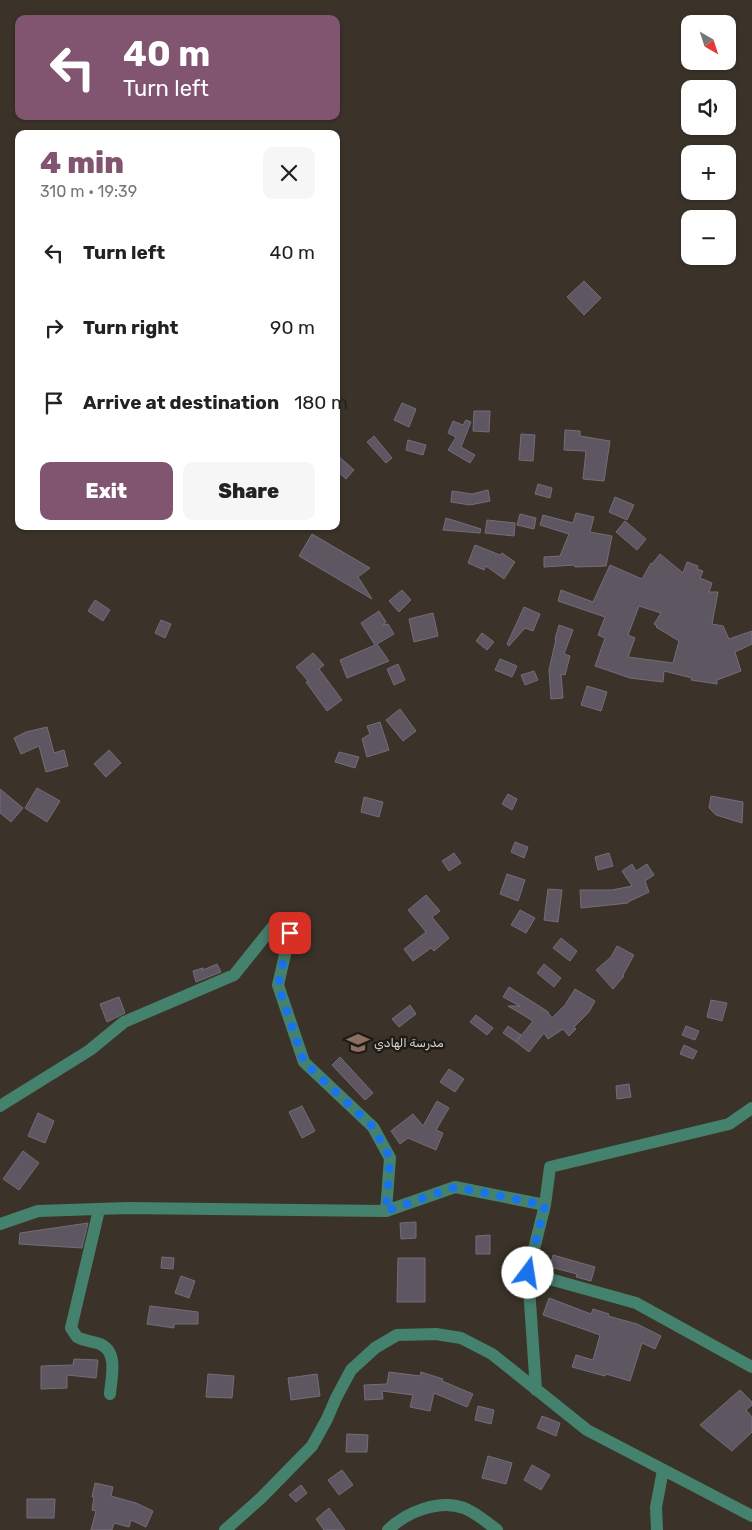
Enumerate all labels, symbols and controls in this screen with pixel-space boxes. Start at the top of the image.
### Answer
north arrow [681,15,736,70]
map controls [681,15,736,265]
text: 40 m [123,33,210,75]
icon: left [40,35,105,100]
text: Turn left [123,75,209,102]
button: sound [681,80,736,135]
text: 4 min [40,145,124,181]
button: + [681,145,736,200]
button: close [263,147,315,199]
text: 310 m · 19:39 [40,182,137,201]
button: − [681,210,736,265]
icon: left [40,239,68,267]
text: Turn left [83,241,165,264]
text: 40 m [270,241,315,264]
icon: right [40,314,68,342]
text: Turn right [83,316,178,339]
text: 90 m [270,316,315,339]
icon: arrive [40,389,68,417]
text: Arrive at destination [83,391,279,414]
text: 180 m [294,391,348,414]
button: Exit [40,462,173,520]
button: Share [183,462,315,520]
pin [269,912,311,954]
icon: arrive [276,919,304,947]
school or university icon: مدرسة الهادي [345,1030,371,1056]
place label: مدرسة الهادي [374,1036,444,1051]
position arrow [501,1246,553,1298]

